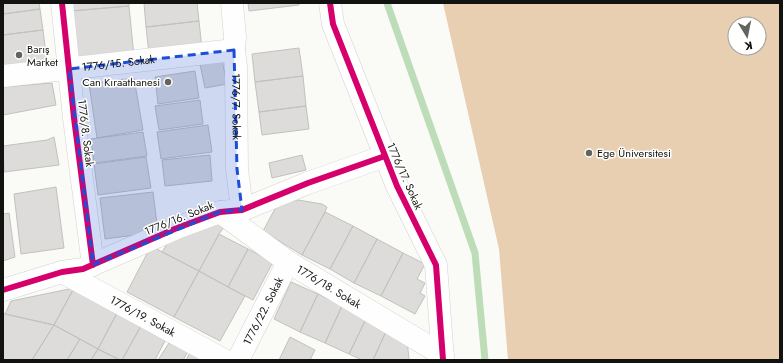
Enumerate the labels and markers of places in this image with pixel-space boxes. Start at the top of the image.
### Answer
place label: Barış Market [27,41,58,70]
marker: Barış Market [14,50,24,60]
place label: Can Kıraathanesi [82,74,160,90]
marker: Can Kıraathanesi [163,77,173,87]
place label: Ege Üniversitesi [597,145,671,161]
marker: Ege Üniversitesi [584,148,594,158]

